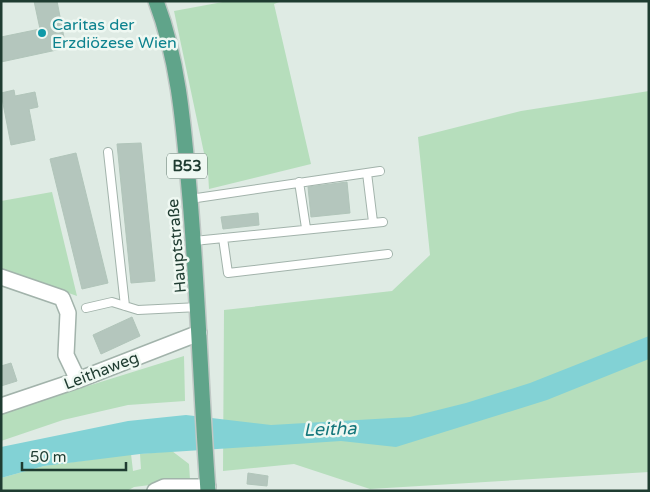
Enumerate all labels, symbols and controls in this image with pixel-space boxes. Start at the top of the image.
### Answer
place label: Caritas der Erzdiözese Wien [52,15,177,53]
marker: Caritas der Erzdiözese Wien [36,27,48,39]
road number: B53 [167,154,207,178]
street label: Hauptstraße [163,198,191,294]
street label: Leithaweg [61,347,142,394]
water label: Leitha [303,417,358,441]
scale bar [22,440,126,472]
text: 50 m [30,448,67,466]

